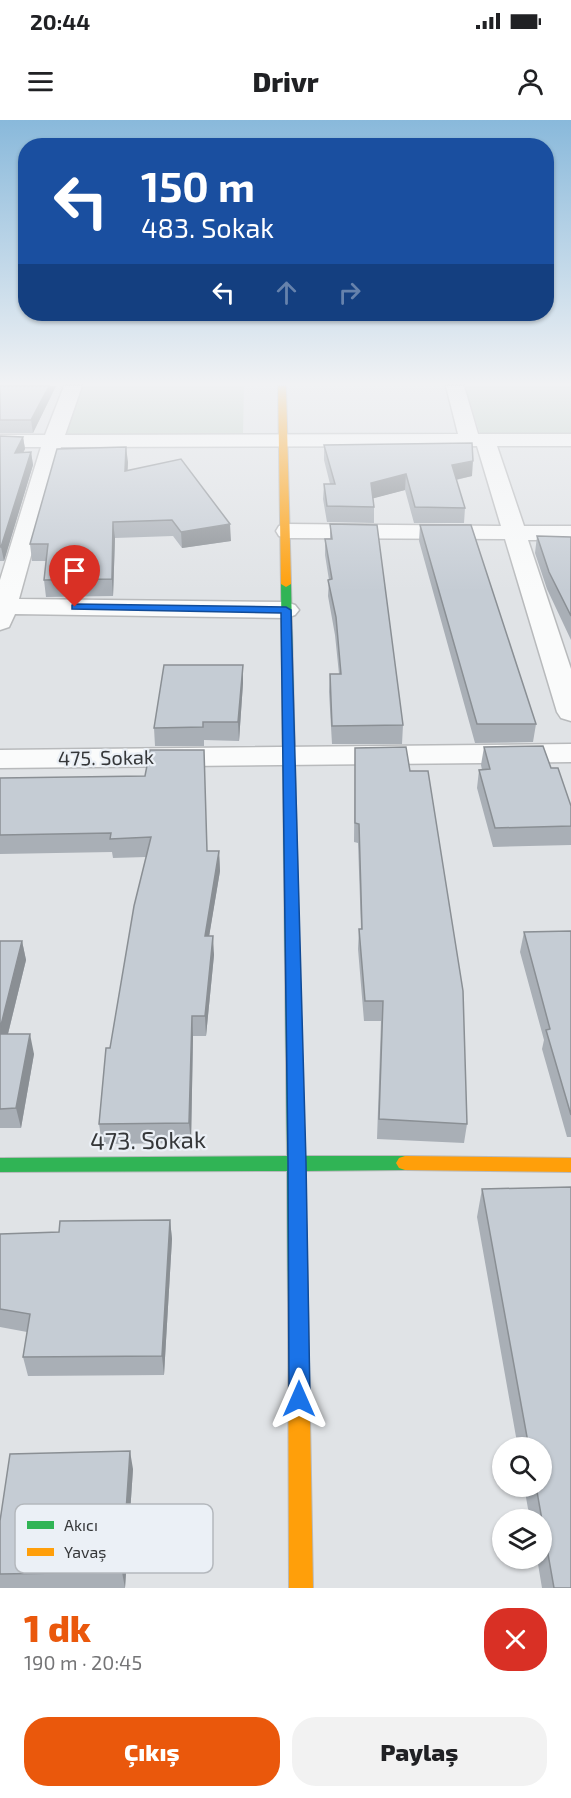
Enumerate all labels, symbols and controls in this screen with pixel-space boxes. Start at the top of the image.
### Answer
text: 20:44 [30,8,90,34]
icon: menu [24,65,57,98]
text: Drivr [252,65,319,97]
icon: person [514,65,547,98]
text: 150 m [141,160,255,210]
icon: left [42,162,120,240]
text: 483. Sokak [141,211,274,243]
icon: left [207,276,240,309]
icon: ahead [270,276,303,309]
icon: right [333,276,366,309]
pin [49,545,100,607]
icon: arrive [58,554,91,587]
street label: 475. Sokak [58,744,154,770]
street label: 473. Sokak [90,1124,206,1155]
position arrow [267,1367,331,1431]
map controls [492,1437,552,1569]
button: search [492,1437,552,1497]
legend [15,1504,213,1573]
button: layers [492,1509,552,1569]
text: Akıcı [64,1515,98,1534]
text: Yavaş [64,1542,106,1562]
text: 1 dk [24,1606,91,1649]
button: close [484,1608,547,1671]
text: 190 m · 20:45 [24,1650,142,1674]
button: Çıkış [24,1717,280,1786]
button: Paylaş [292,1717,547,1786]

